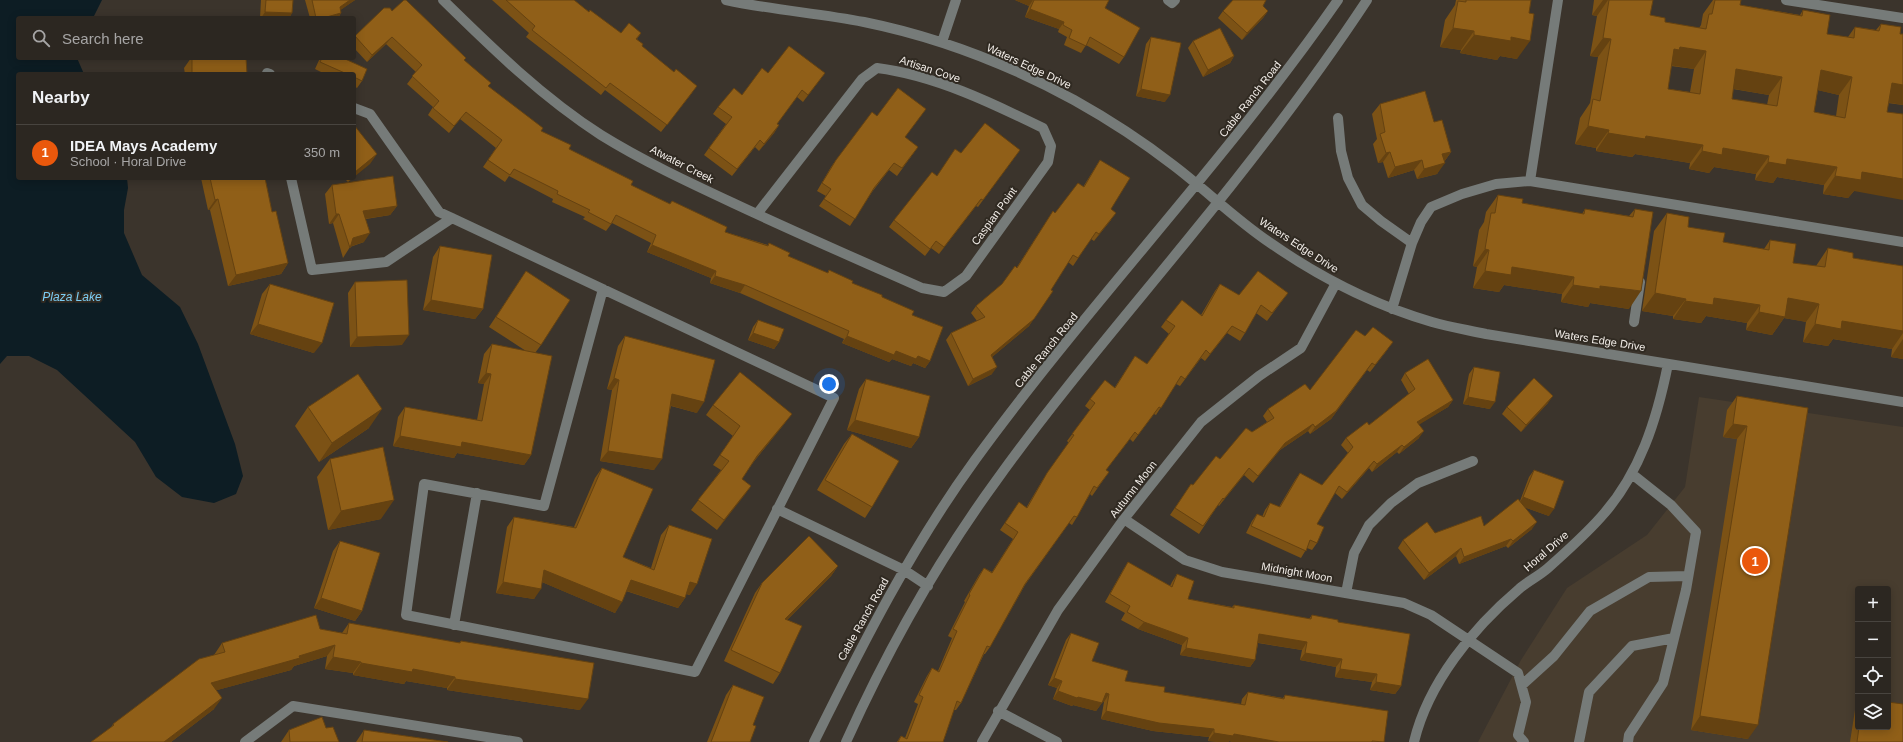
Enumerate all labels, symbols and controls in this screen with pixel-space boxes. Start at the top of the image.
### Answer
search box [16,16,356,60]
icon: search [30,27,52,49]
text: Search here [62,30,144,47]
street label: Waters Edge Drive [985,41,1073,91]
street label: Artisan Cove [898,54,962,84]
street label: Cable Ranch Road [1217,59,1283,139]
text: Nearby [32,88,90,107]
text: IDEA Mays Academy [70,137,217,154]
street label: Atwater Creek [648,143,716,185]
text: 1 [41,145,49,160]
text: 350 m [304,145,340,160]
text: School · Horal Drive [70,154,186,169]
street label: Caspian Point [969,185,1019,247]
street label: Waters Edge Drive [1257,215,1341,275]
water label: Plaza Lake [42,290,102,304]
street label: Cable Ranch Road [1012,310,1080,390]
street label: Waters Edge Drive [1554,327,1646,353]
your location [819,374,839,394]
street label: Autumn Moon [1107,458,1159,520]
street label: Horal Drive [1521,528,1571,574]
pin: 1 [1742,546,1768,576]
street label: Midnight Moon [1260,560,1334,584]
street label: Cable Ranch Road [835,575,891,663]
map controls [1855,586,1891,730]
button: + [1855,586,1891,622]
button: − [1855,622,1891,658]
button: locate [1855,658,1891,694]
button: layers [1855,694,1891,730]

